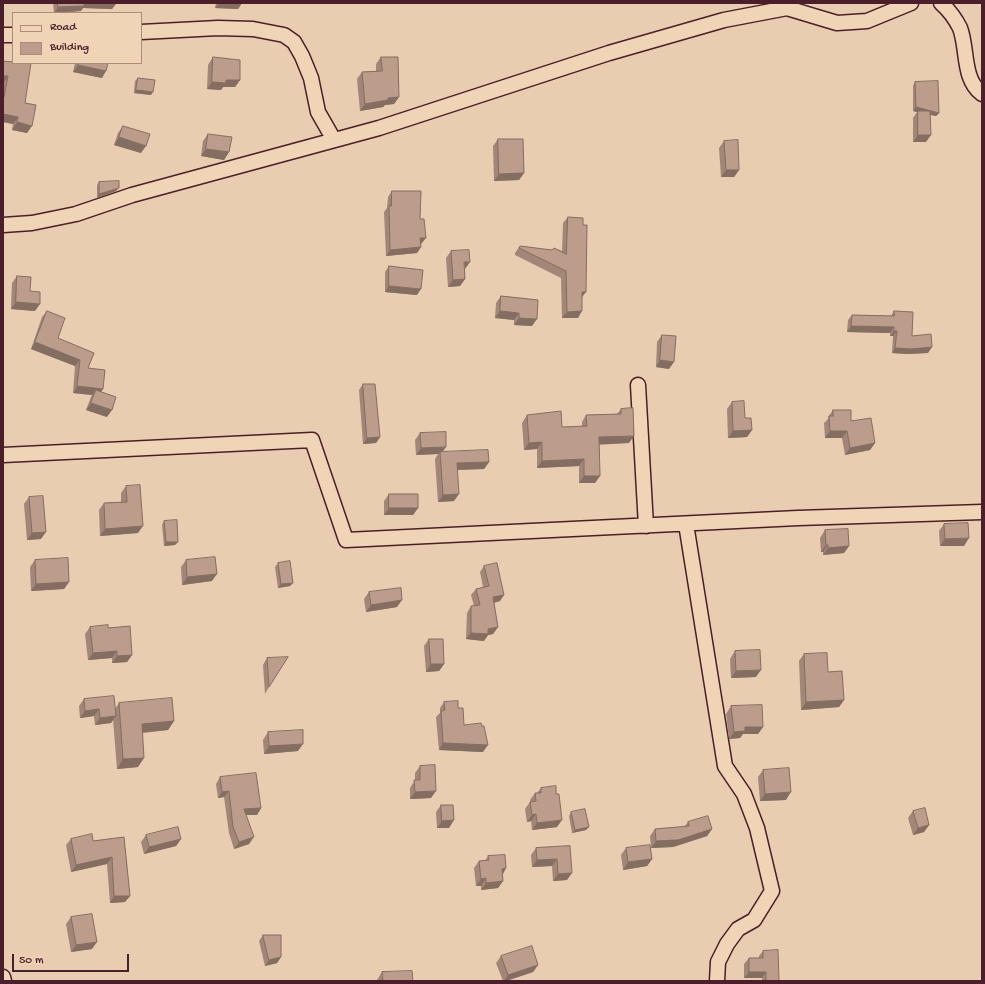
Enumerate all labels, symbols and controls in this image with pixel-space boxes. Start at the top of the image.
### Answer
legend [12,12,142,64]
text: Road [50,21,76,35]
text: Building [50,41,89,55]
scale bar [14,946,131,972]
text: 50 m [19,954,44,968]

